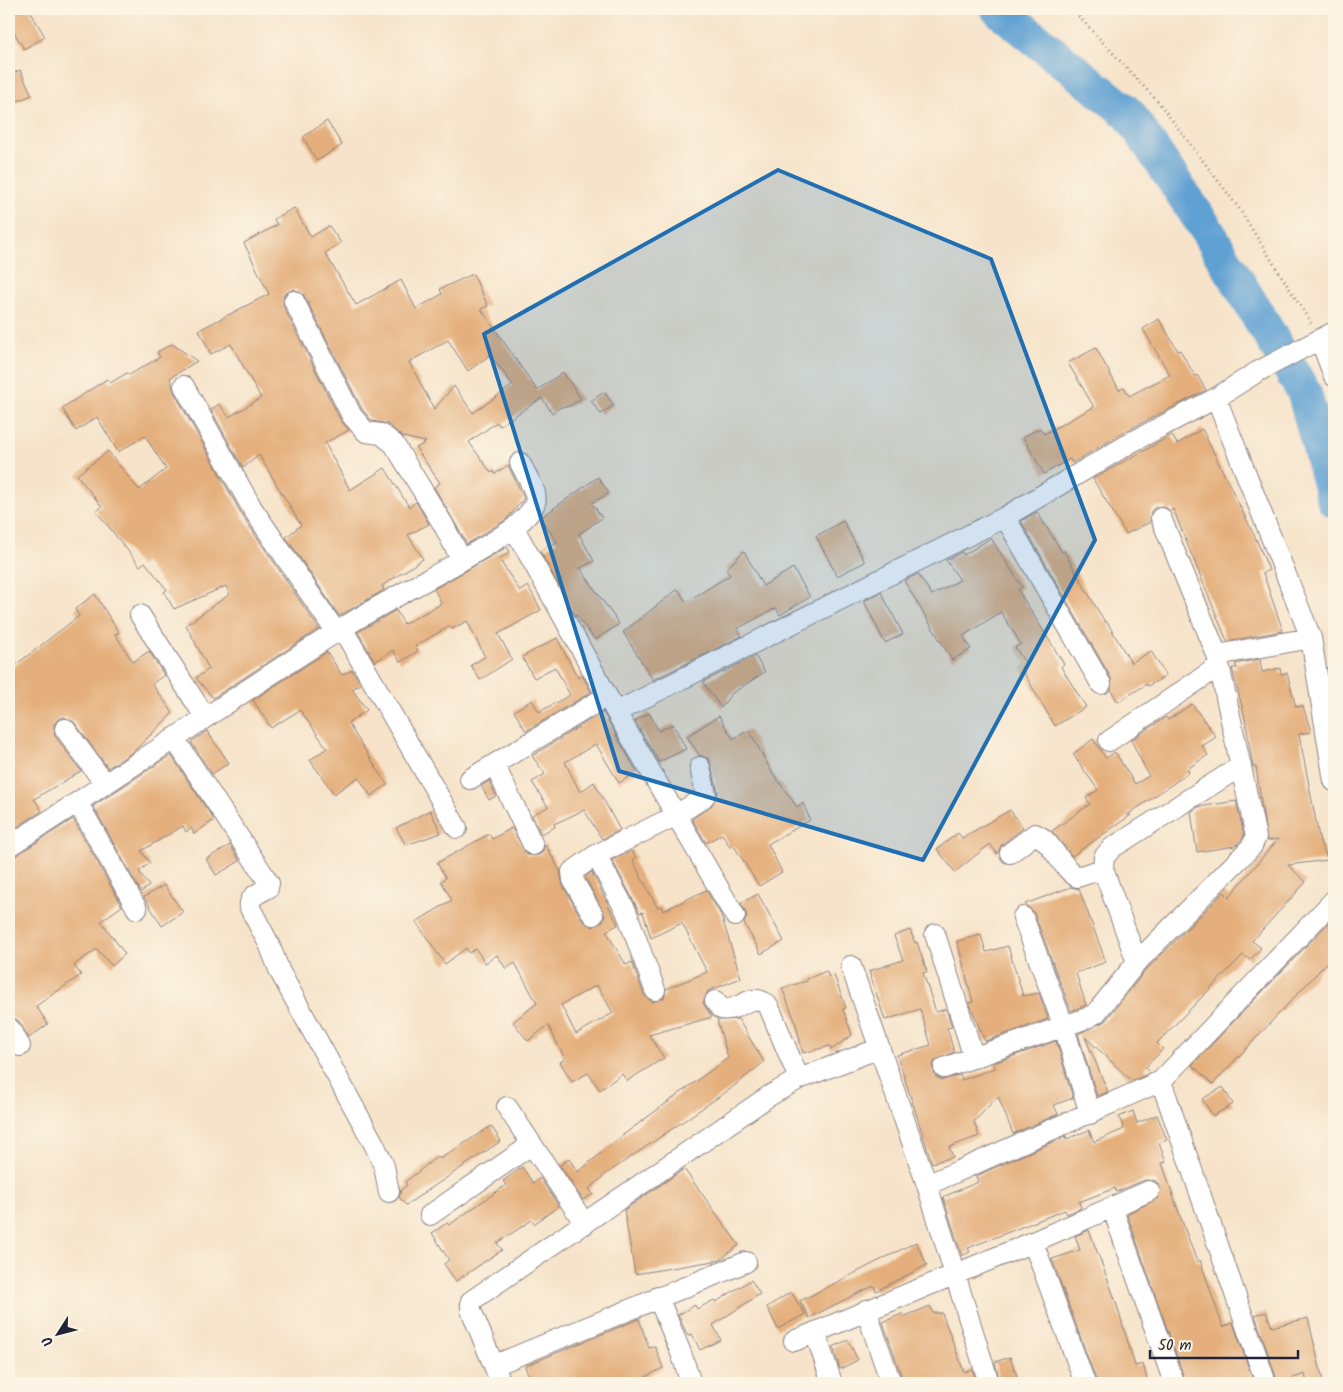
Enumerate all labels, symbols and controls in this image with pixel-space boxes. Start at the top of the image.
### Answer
north arrow [32,1310,82,1360]
scale bar [1150,1327,1298,1359]
text: U [37,1331,60,1351]
text: 50 m [1158,1334,1192,1358]

